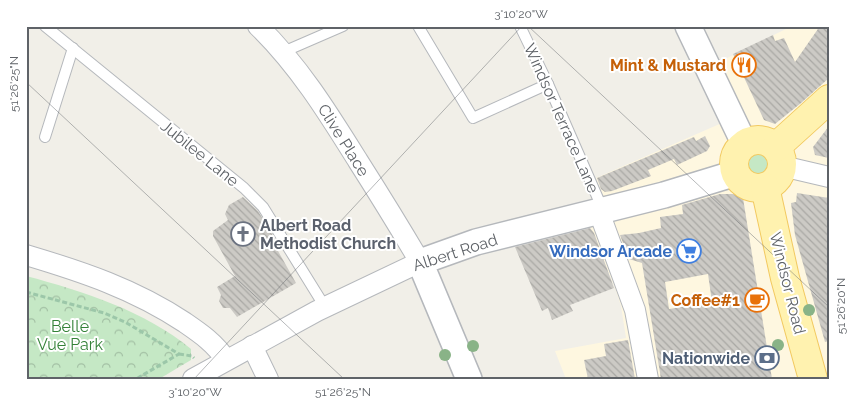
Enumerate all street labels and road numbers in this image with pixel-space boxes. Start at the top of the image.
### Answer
street label: Windsor Terrace Lane [520,40,603,196]
street label: Clive Place [314,101,373,180]
street label: Jubilee Lane [157,116,242,190]
street label: Albert Road [410,230,500,275]
street label: Windsor Road [766,230,809,336]

